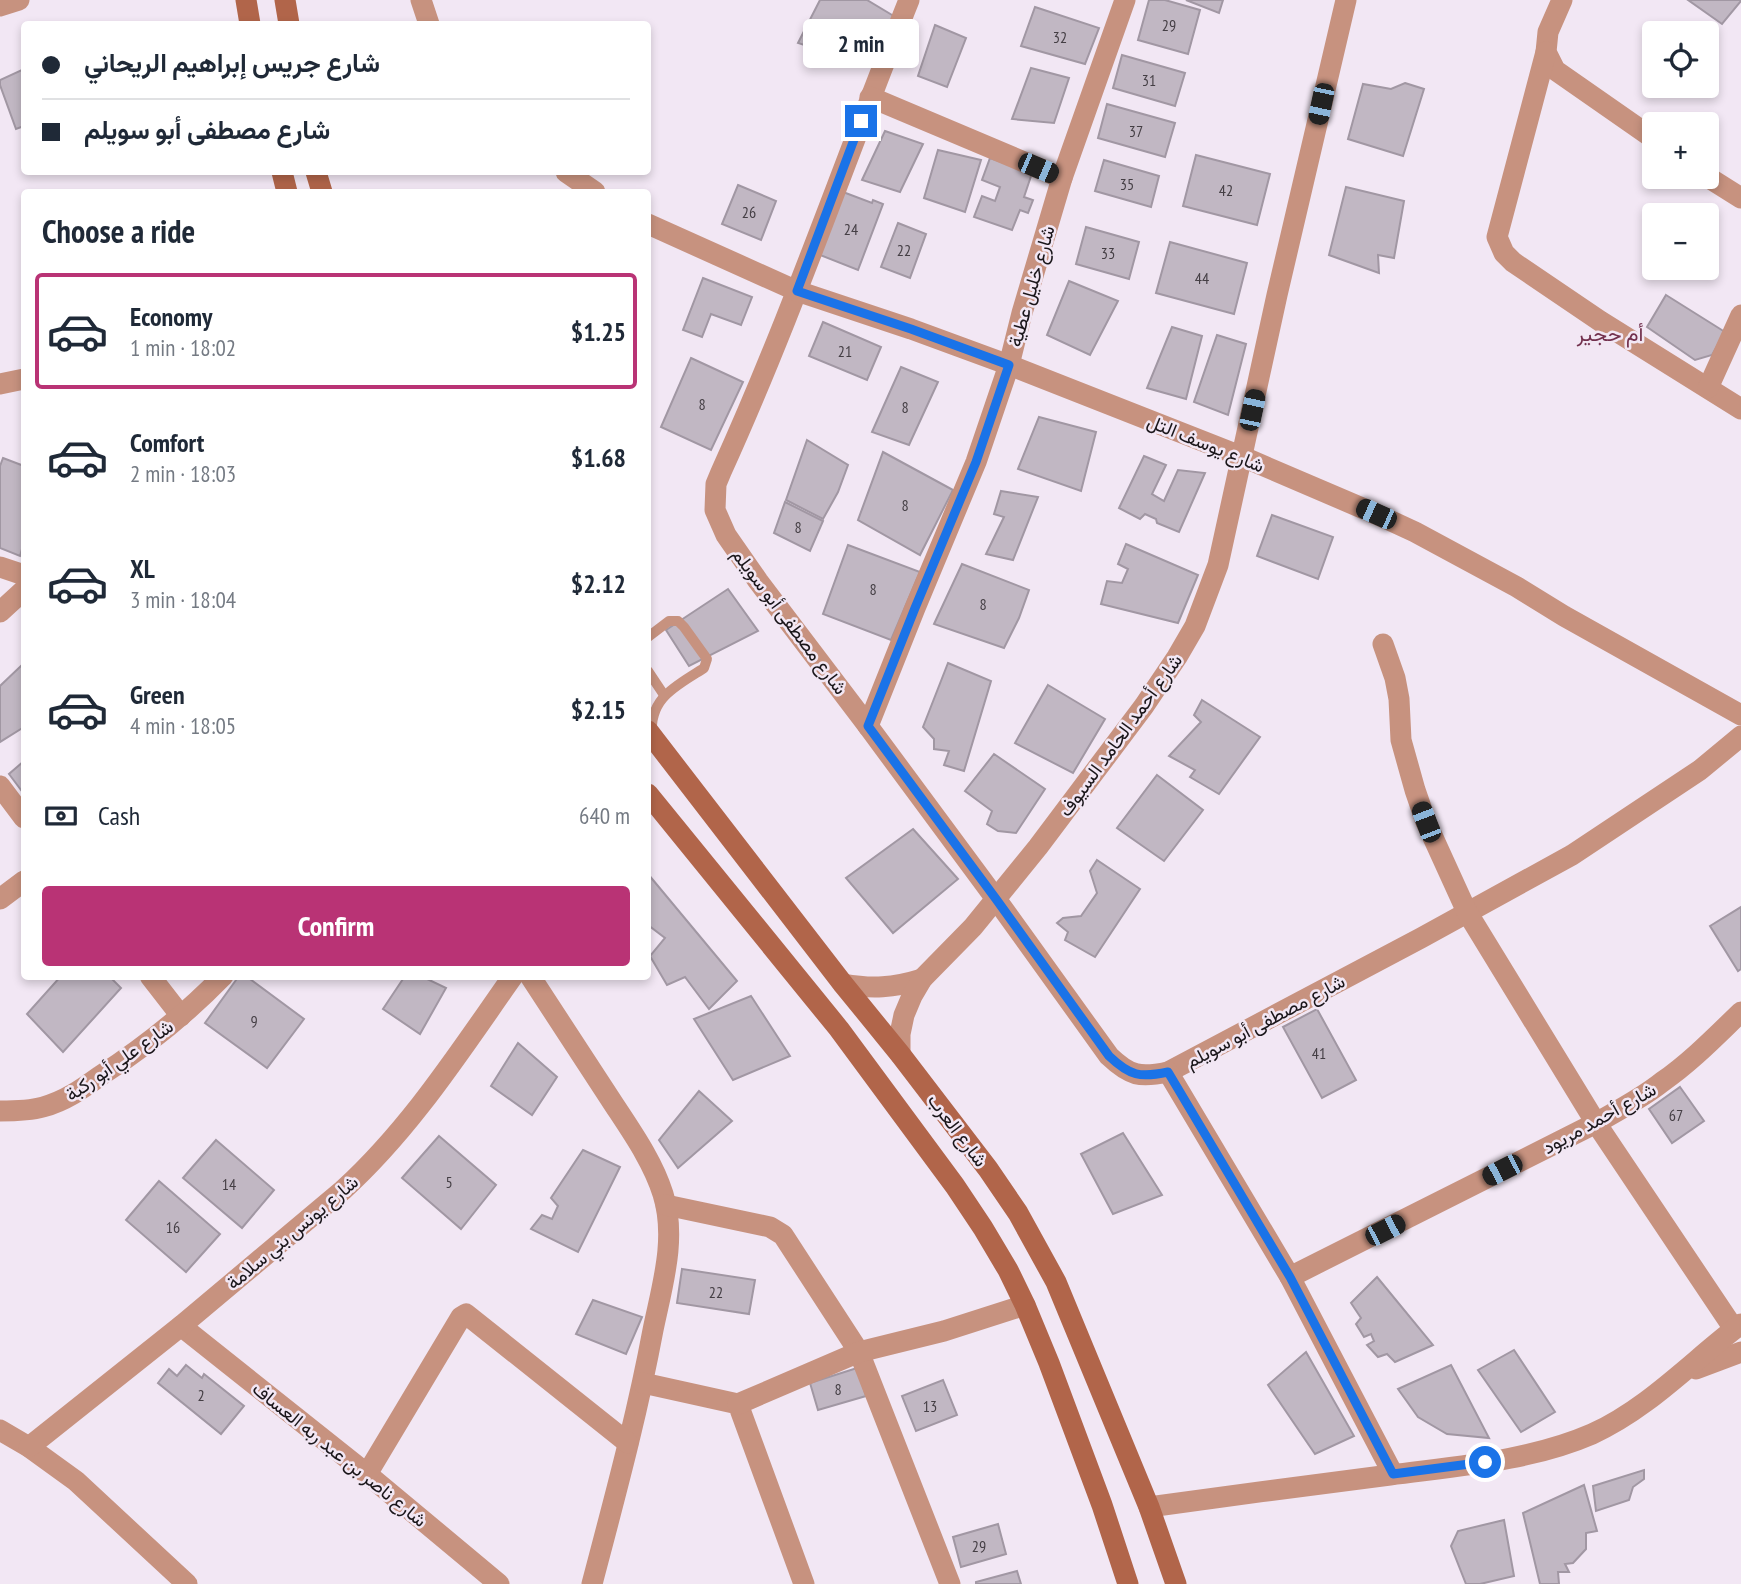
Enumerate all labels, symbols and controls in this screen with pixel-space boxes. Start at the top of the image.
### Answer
house number: 29 [1162,15,1176,35]
callout: 2 min [803,19,919,68]
map controls [1642,21,1719,280]
button: locate [1642,21,1719,98]
house number: 32 [1053,27,1067,47]
text: 2 min [838,29,884,58]
text: شارع جريس إبراهيم الريحاني [84,46,380,79]
house number: 31 [1142,70,1156,90]
car [1307,81,1336,127]
route end [845,105,877,137]
button: + [1642,112,1719,189]
text: شارع مصطفى أبو سويلم [84,113,330,146]
house number: 37 [1129,121,1143,141]
car [1015,150,1062,186]
house number: 35 [1120,174,1134,194]
house number: 42 [1219,180,1233,200]
house number: 26 [742,202,756,222]
button: − [1642,203,1719,280]
text: Choose a ride [42,210,195,252]
house number: 24 [844,219,858,239]
street label: شارع خليل عطية [1002,223,1061,350]
house number: 22 [897,240,911,260]
house number: 33 [1101,243,1115,263]
house number: 44 [1195,268,1209,288]
icon: car [46,300,109,363]
text: Economy [130,300,212,333]
text: $1.25 [571,315,626,348]
district label: أم حجير [1576,320,1643,348]
text: 1 min · 18:02 [130,333,236,362]
house number: 21 [838,341,852,361]
car [1238,387,1267,433]
house number: 8 [698,394,706,414]
house number: 8 [901,397,909,417]
street label: شارع يوسف التل [1144,409,1268,478]
icon: car [46,426,109,489]
text: Comfort [130,426,204,459]
text: $1.68 [571,441,626,474]
text: 2 min · 18:03 [130,459,236,488]
house number: 8 [901,495,909,515]
car [1353,496,1400,532]
house number: 8 [794,517,802,537]
street label: شارع مصطفى أبو سويلم [726,543,853,700]
icon: car [46,552,109,615]
text: XL [130,552,155,585]
text: $2.12 [571,567,626,600]
house number: 8 [869,579,877,599]
text: 3 min · 18:04 [130,585,236,614]
house number: 8 [979,594,987,614]
street label: شارع أحمد الحامد السيوف [1053,649,1188,822]
icon: car [46,678,109,741]
text: Green [130,678,185,711]
text: $2.15 [571,693,626,726]
text: 4 min · 18:05 [130,711,236,740]
icon: cash [42,797,80,835]
text: Cash [98,799,140,832]
car [1409,799,1444,845]
text: 640 m [579,801,630,830]
button: Confirm [42,886,630,966]
street label: شارع مصطفى أبو سويلم [1181,969,1349,1074]
house number: 9 [250,1011,258,1031]
street label: شارع علي أبو ركبة [60,1014,180,1109]
house number: 41 [1312,1043,1326,1063]
street label: شارع أحمد مريود [1538,1077,1661,1160]
street label: شارع العرب [922,1089,993,1172]
house number: 67 [1669,1105,1683,1125]
car [1479,1151,1526,1189]
street label: شارع يونس بني سلامة [221,1170,366,1297]
house number: 5 [445,1172,453,1192]
house number: 14 [222,1174,236,1194]
car [1362,1211,1409,1249]
house number: 16 [166,1217,180,1237]
house number: 22 [709,1282,723,1302]
street label: شارع ناصر بن عبد ربه العساف [247,1376,432,1533]
house number: 8 [834,1379,842,1399]
house number: 2 [197,1385,205,1405]
house number: 13 [923,1396,937,1416]
route start [1469,1446,1501,1478]
house number: 29 [972,1536,986,1556]

